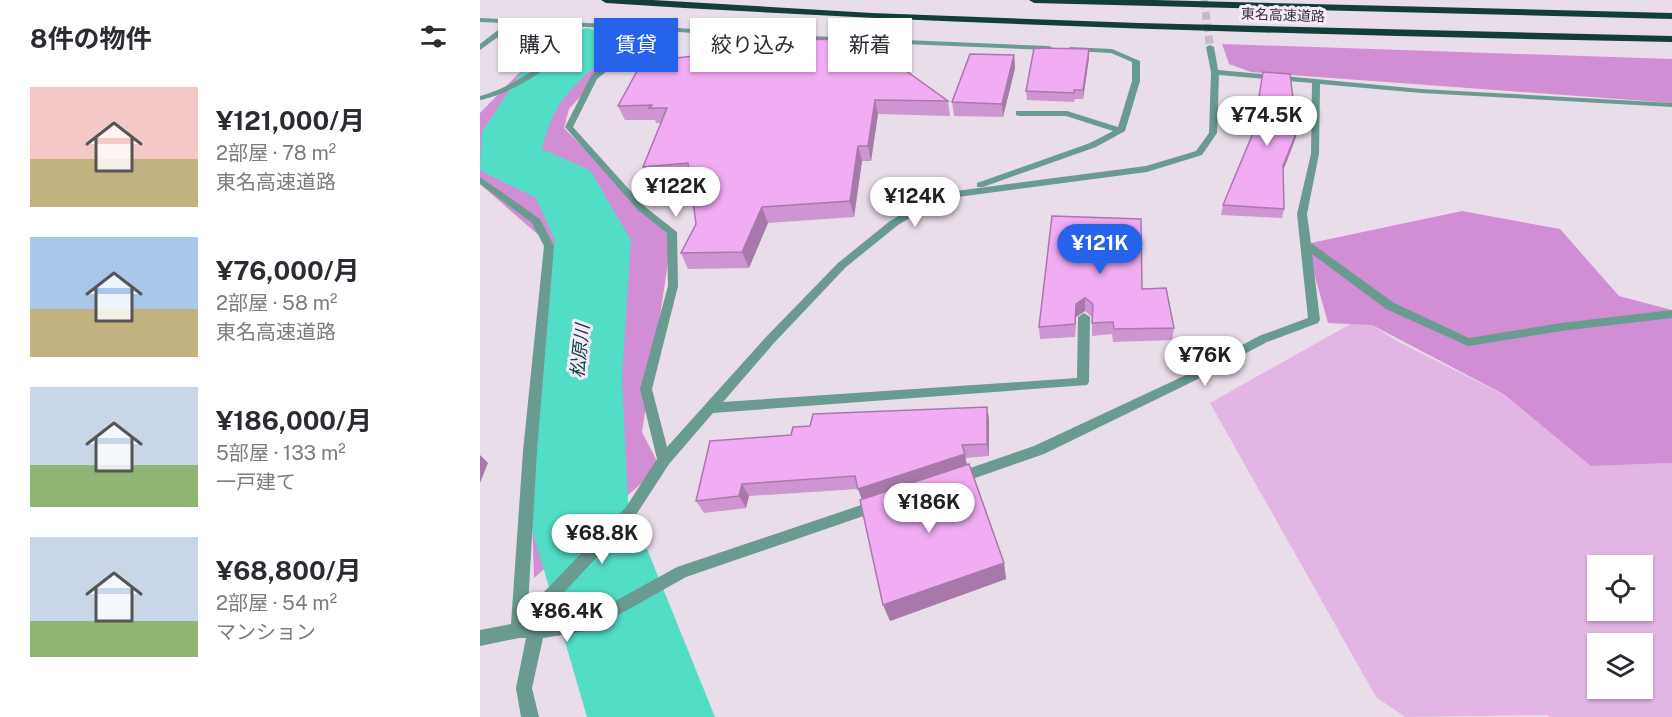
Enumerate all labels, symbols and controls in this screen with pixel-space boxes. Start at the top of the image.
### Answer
street label: 東名高速道路 [1241,6,1325,24]
chip: 購入 [498,18,582,72]
chip: 賃貸 [594,18,678,72]
chip: 絞り込み [690,18,816,72]
chip: 新着 [828,18,912,72]
icon: filters [417,20,450,53]
text: 8件の物件 [30,23,151,54]
pin: ¥74.5K [1218,96,1316,147]
text: ¥74.5K [1231,103,1303,127]
text: ¥121,000/月 [216,105,365,136]
icon: home [78,111,150,183]
text: 2部屋 · 78 m² [216,141,336,165]
pin: ¥122K [634,167,718,218]
text: 東名高速道路 [216,170,336,194]
text: ¥122K [645,174,707,198]
pin: ¥124K [873,177,957,228]
text: ¥124K [884,184,946,208]
pin: ¥121K [1058,224,1142,275]
text: ¥121K [1071,231,1129,255]
text: ¥76,000/月 [216,255,360,286]
icon: home [78,261,150,333]
text: 2部屋 · 58 m² [216,291,337,315]
text: 東名高速道路 [216,320,336,344]
water label: 松原川 [566,321,593,379]
pin: ¥76K [1169,336,1241,387]
text: ¥76K [1178,343,1232,367]
text: ¥186,000/月 [216,405,372,436]
icon: home [78,411,150,483]
text: 5部屋 · 133 m² [216,441,346,465]
text: 一戸建て [216,470,296,494]
pin: ¥186K [887,483,971,534]
text: ¥186K [898,490,960,514]
pin: ¥68.8K [553,514,651,565]
text: ¥68.8K [566,521,638,545]
text: ¥68,800/月 [216,555,362,586]
map controls [1587,555,1653,699]
button: locate [1587,555,1653,621]
icon: home [78,561,150,633]
text: 2部屋 · 54 m² [216,591,337,615]
pin: ¥86.4K [518,592,616,643]
text: ¥86.4K [531,599,603,623]
text: マンション [216,620,316,644]
button: layers [1587,633,1653,699]

